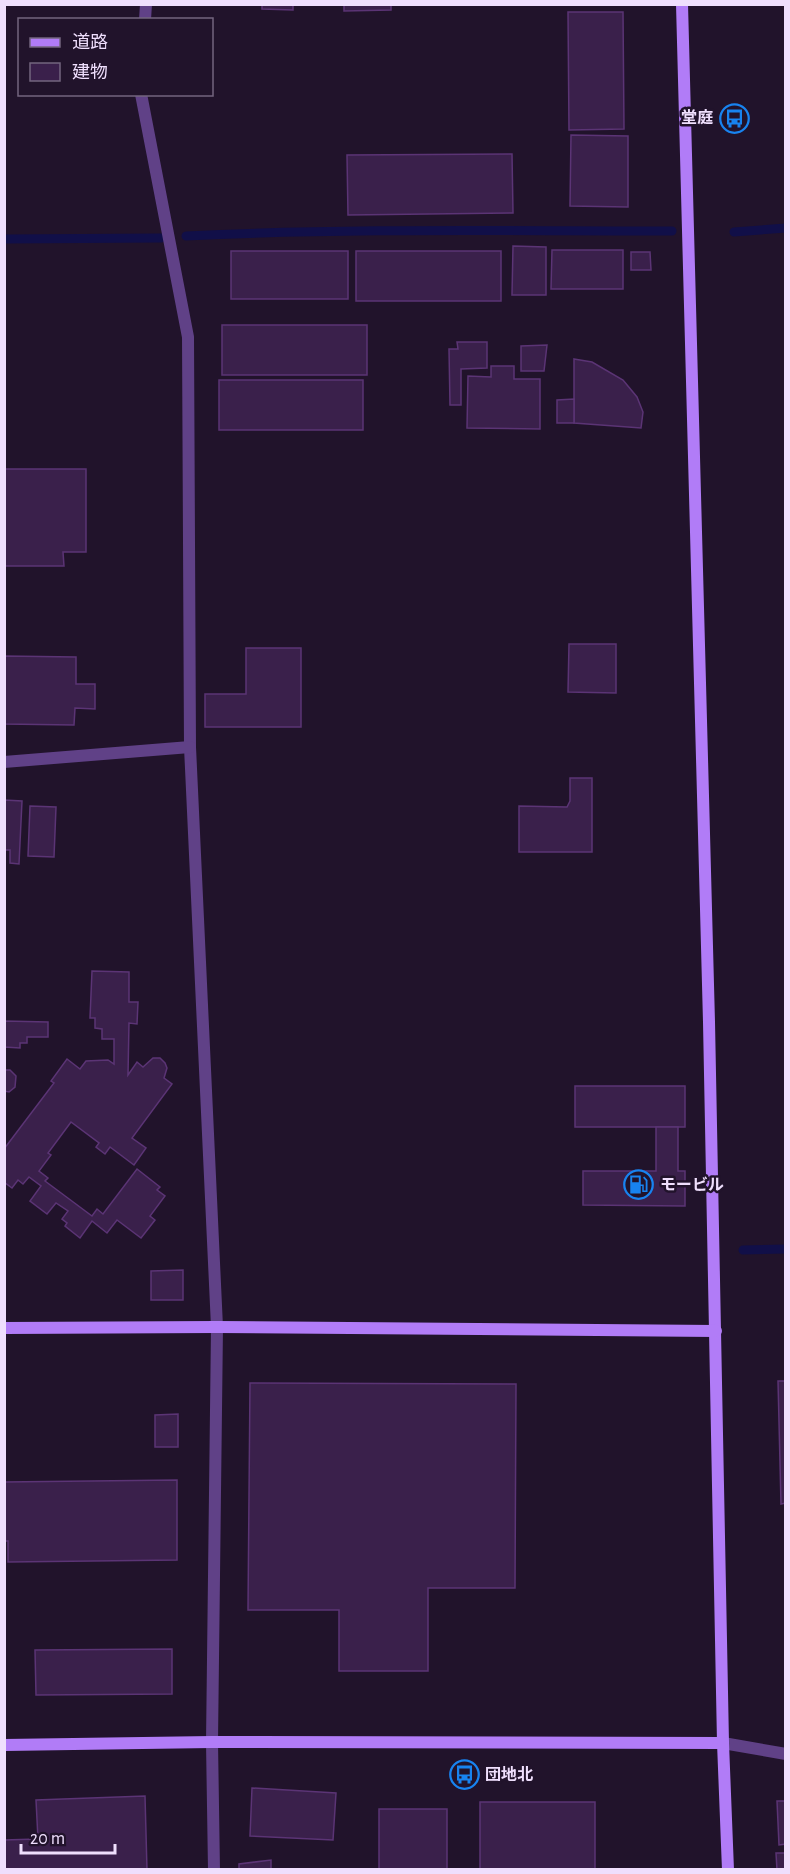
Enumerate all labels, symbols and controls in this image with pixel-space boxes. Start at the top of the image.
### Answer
legend [18,18,213,96]
text: 道路 [72,32,108,52]
text: 建物 [72,62,108,82]
bus stop icon: 堂庭 [718,102,750,134]
place label: 堂庭 [681,109,713,126]
fuel station icon: モービル [623,1169,655,1201]
place label: モービル [660,1176,724,1193]
bus stop icon: 団地北 [448,1759,480,1791]
place label: 団地北 [485,1766,533,1783]
scale bar [21,1817,116,1855]
text: 20 m [30,1830,65,1848]

